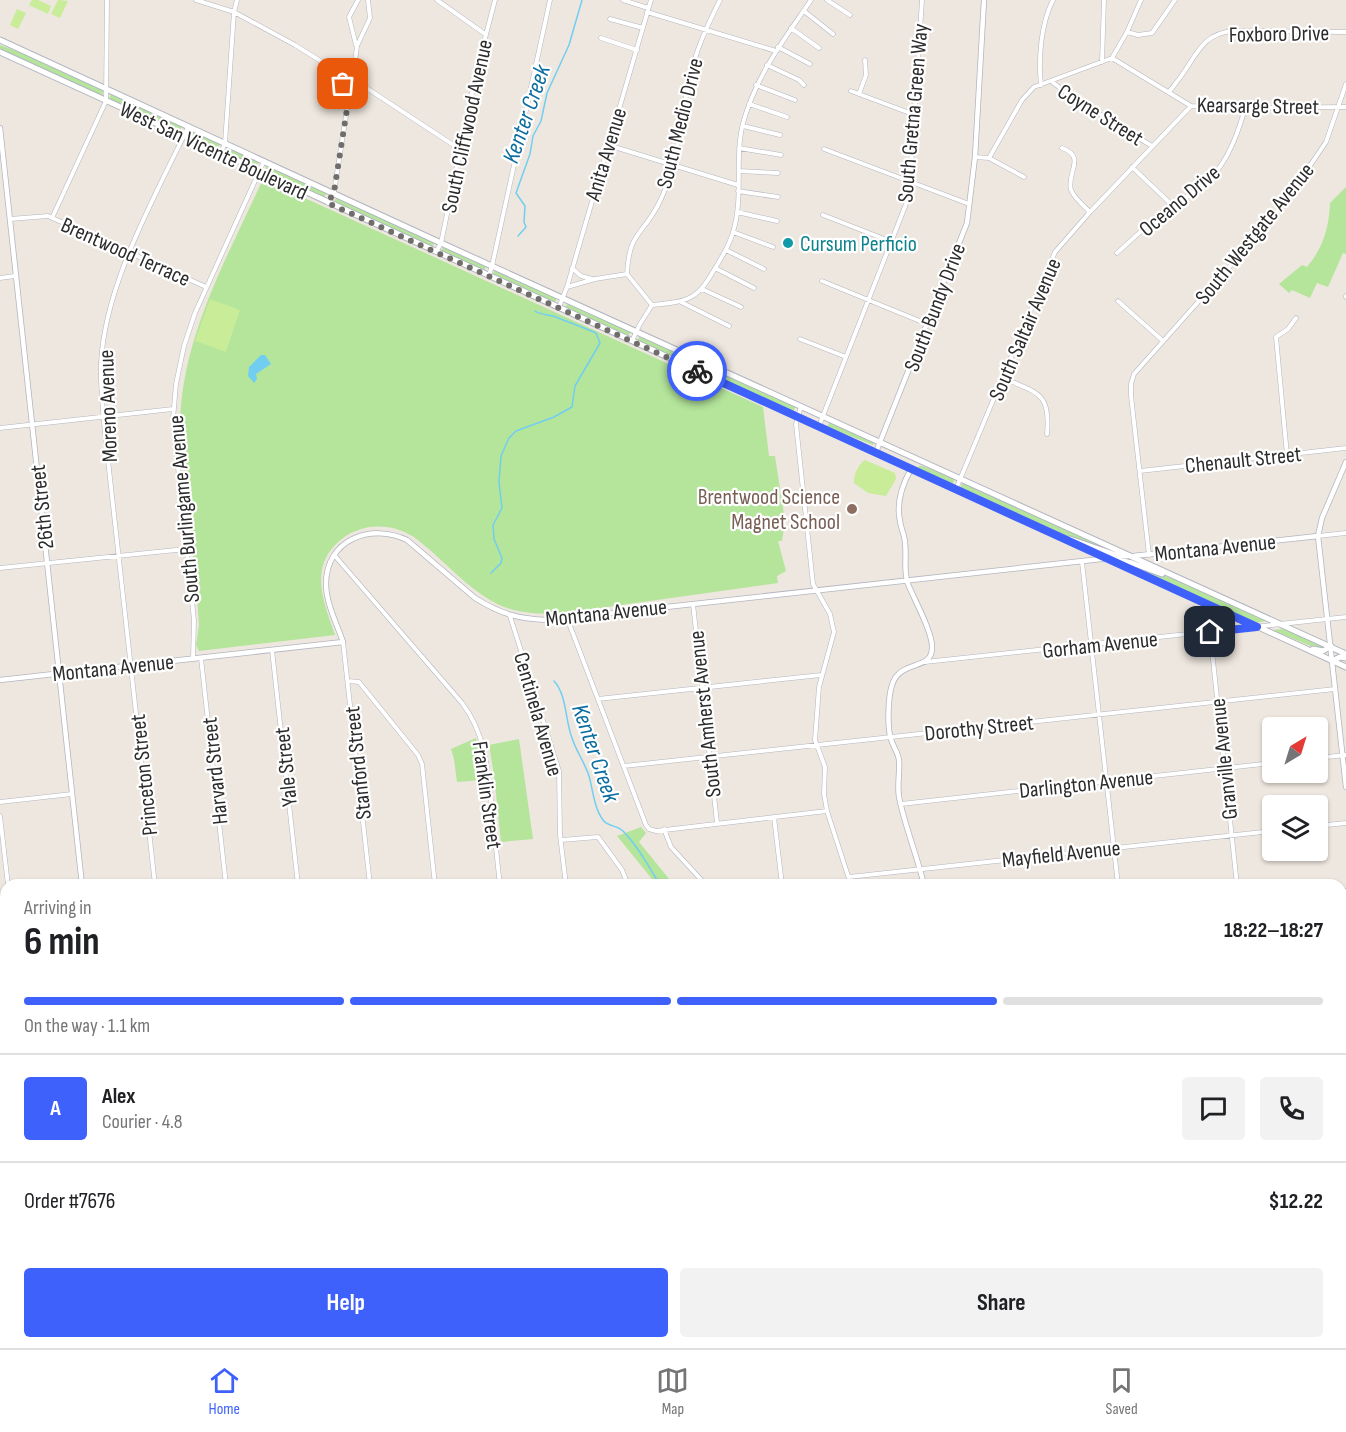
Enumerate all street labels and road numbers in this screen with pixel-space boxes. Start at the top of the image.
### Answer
street label: Foxboro Drive [1229,20,1330,49]
street label: South Gretna Green Way [892,22,935,204]
street label: South Cliffwood Avenue [436,37,499,215]
street label: South Medio Drive [651,55,710,191]
street label: Coyne Street [1052,78,1148,152]
street label: Kearsarge Street [1197,92,1320,121]
street label: West San Vicente Boulevard [115,96,312,207]
street label: Anita Avenue [579,105,633,205]
street label: South Westgate Avenue [1190,158,1321,310]
street label: Oceano Drive [1134,160,1226,243]
street label: Brentwood Terrace [57,212,194,293]
street label: South Bundy Drive [899,240,972,376]
street label: South Saltair Avenue [983,254,1068,405]
street label: Moreno Avenue [93,349,124,463]
street label: South Burlingame Avenue [163,414,206,604]
street label: Chenault Street [1184,441,1303,480]
street label: 26th Street [25,463,60,550]
street label: Montana Avenue [1153,529,1277,568]
street label: Montana Avenue [544,594,668,633]
street label: Gorham Avenue [1041,626,1159,665]
street label: South Amherst Avenue [683,629,728,799]
street label: Montana Avenue [51,649,175,688]
street label: Centinela Avenue [507,649,568,780]
street label: Granville Avenue [1205,697,1244,821]
street label: Stanford Street [339,704,378,821]
street label: Dorothy Street [923,709,1035,748]
street label: Princeton Street [125,713,164,837]
street label: Harvard Street [196,716,235,826]
street label: Yale Street [269,726,304,808]
street label: Franklin Street [466,740,507,851]
street label: Darlington Avenue [1018,764,1154,805]
street label: Mayfield Avenue [1001,835,1122,874]

